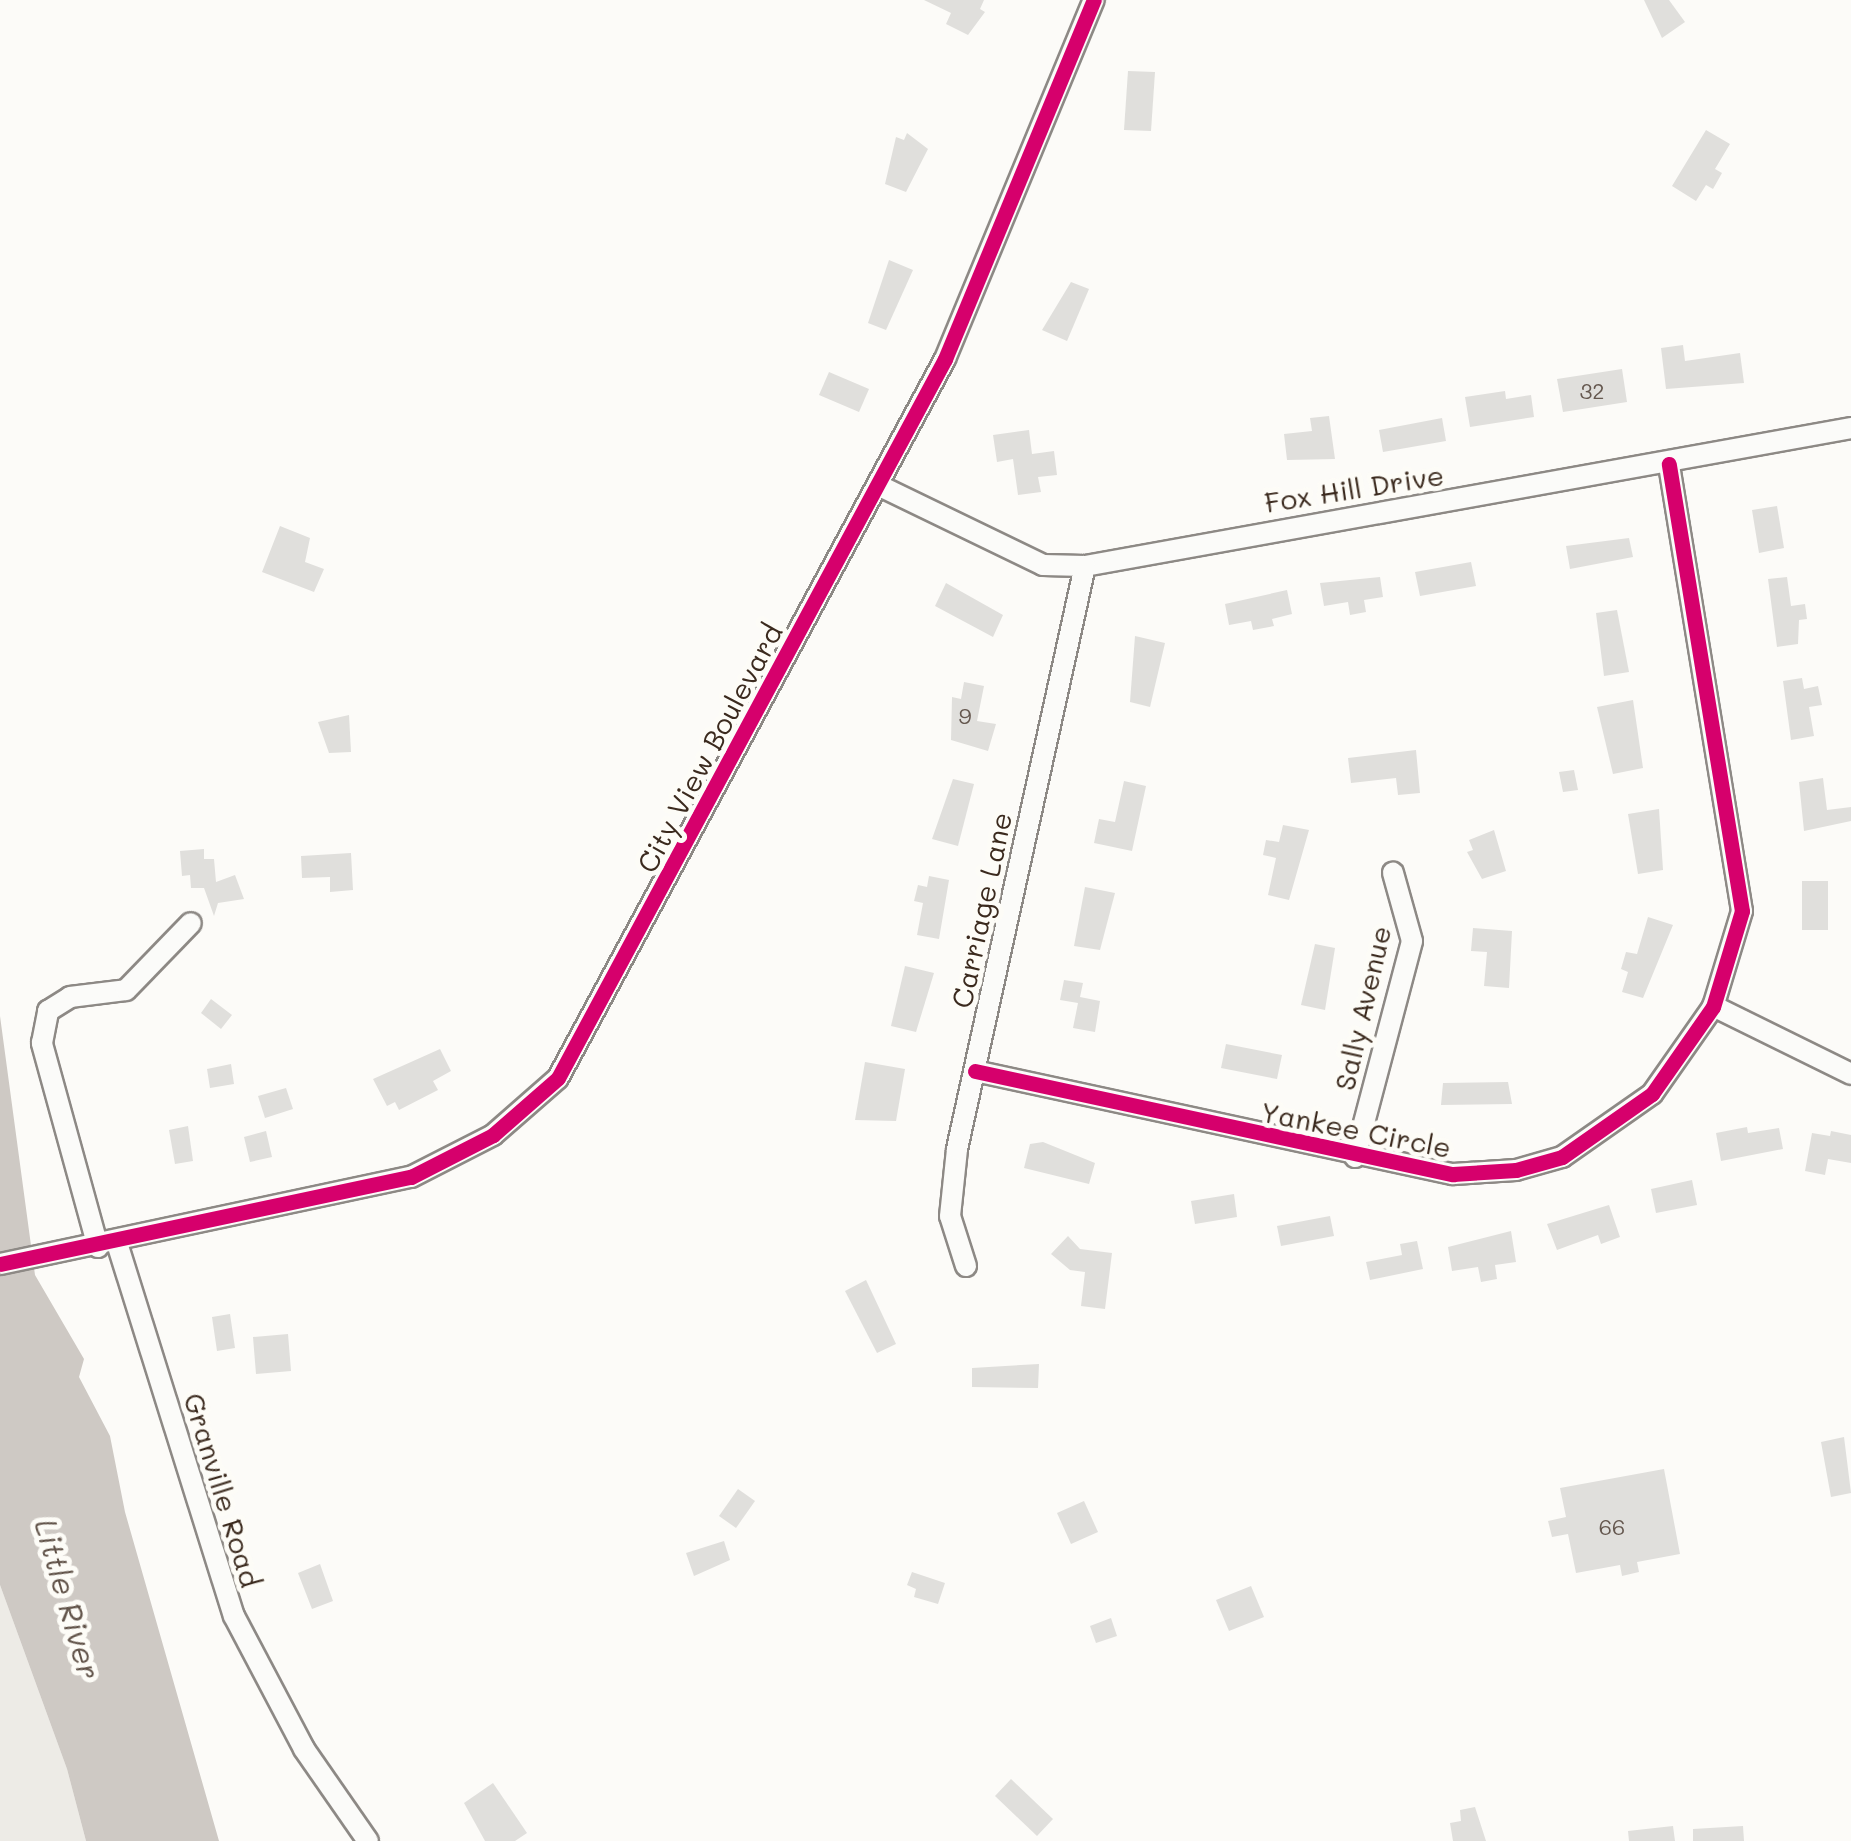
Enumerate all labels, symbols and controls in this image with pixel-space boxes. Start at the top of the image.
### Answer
house number: 32 [1579,378,1605,404]
street label: Fox Hill Drive [1262,457,1446,519]
street label: City View Boulevard [629,618,789,878]
house number: 9 [958,703,972,729]
street label: Carriage Lane [944,809,1018,1011]
street label: Sally Avenue [1327,923,1397,1093]
street label: Yankee Circle [1258,1094,1454,1164]
street label: Granville Road [178,1389,268,1591]
house number: 66 [1599,1514,1625,1540]
water label: Little River [28,1515,108,1683]

